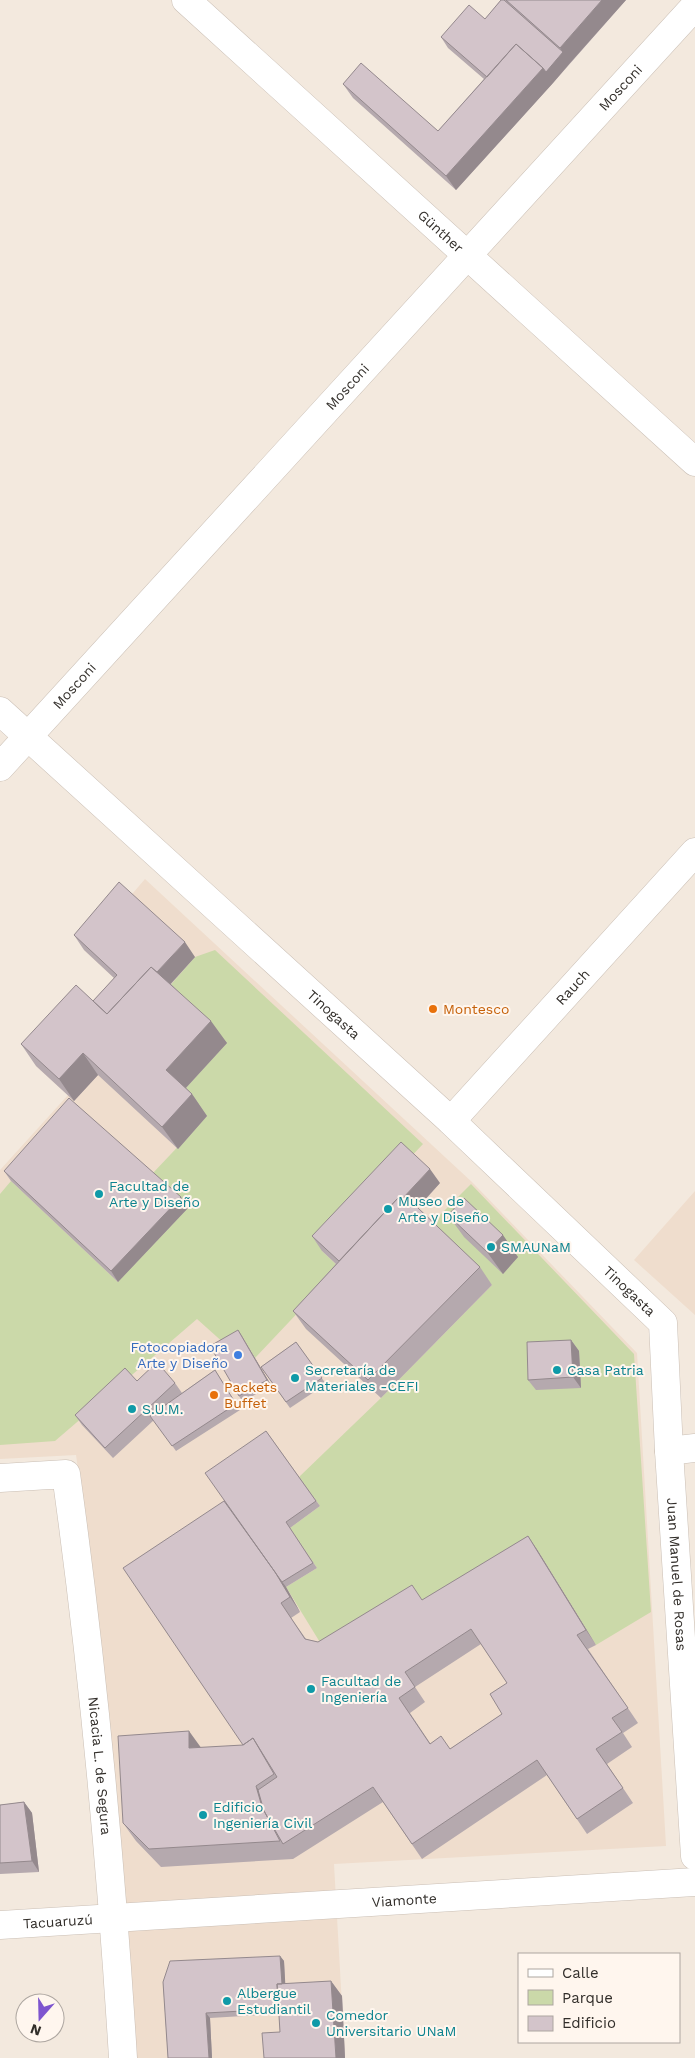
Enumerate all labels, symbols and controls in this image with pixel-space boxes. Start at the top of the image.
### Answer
street label: Mosconi [596,61,645,114]
street label: Günther [415,207,467,256]
street label: Mosconi [322,361,372,413]
street label: Mosconi [49,660,99,712]
street label: Rauch [552,966,593,1008]
street label: Tinogasta [304,986,363,1042]
place label: Montesco [443,1001,509,1017]
marker: Montesco [427,1003,439,1015]
place label: Facultad de Arte y Diseño [109,1178,200,1210]
marker: Facultad de Arte y Diseño [93,1188,105,1200]
place label: Museo de Arte y Diseño [398,1193,489,1225]
marker: Museo de Arte y Diseño [382,1203,394,1215]
place label: SMAUNaM [501,1239,571,1255]
marker: SMAUNaM [485,1241,497,1253]
street label: Tinogasta [600,1263,659,1320]
place label: Fotocopiadora Arte y Diseño [130,1339,228,1371]
marker: Fotocopiadora Arte y Diseño [232,1349,244,1361]
place label: Secretaría de Materiales -CEFI [305,1362,419,1394]
place label: Casa Patria [567,1362,644,1378]
marker: Casa Patria [551,1364,563,1376]
marker: Secretaría de Materiales -CEFI [289,1372,301,1384]
place label: Packets Buffet [224,1379,277,1411]
marker: Packets Buffet [208,1389,220,1401]
place label: S.U.M. [142,1401,183,1417]
marker: S.U.M. [126,1403,138,1415]
street label: Juan Manuel de Rosas [664,1497,690,1651]
place label: Facultad de Ingeniería [321,1673,401,1705]
marker: Facultad de Ingeniería [305,1683,317,1695]
street label: Nicacia L. de Segura [85,1696,114,1836]
place label: Edificio Ingeniería Civil [213,1799,313,1831]
marker: Edificio Ingeniería Civil [197,1809,209,1821]
street label: Viamonte [371,1890,437,1910]
street label: Tacuaruzú [23,1911,93,1932]
legend [518,1953,680,2043]
text: Calle [562,1964,599,1982]
place label: Albergue Estudiantil [237,1985,311,2017]
text: Parque [562,1989,613,2007]
north arrow [15,1993,65,2043]
marker: Albergue Estudiantil [221,1995,233,2007]
place label: Comedor Universitario UNaM [326,2007,457,2039]
text: Edificio [562,2014,616,2032]
marker: Comedor Universitario UNaM [310,2017,322,2029]
text: N [28,2021,43,2040]

